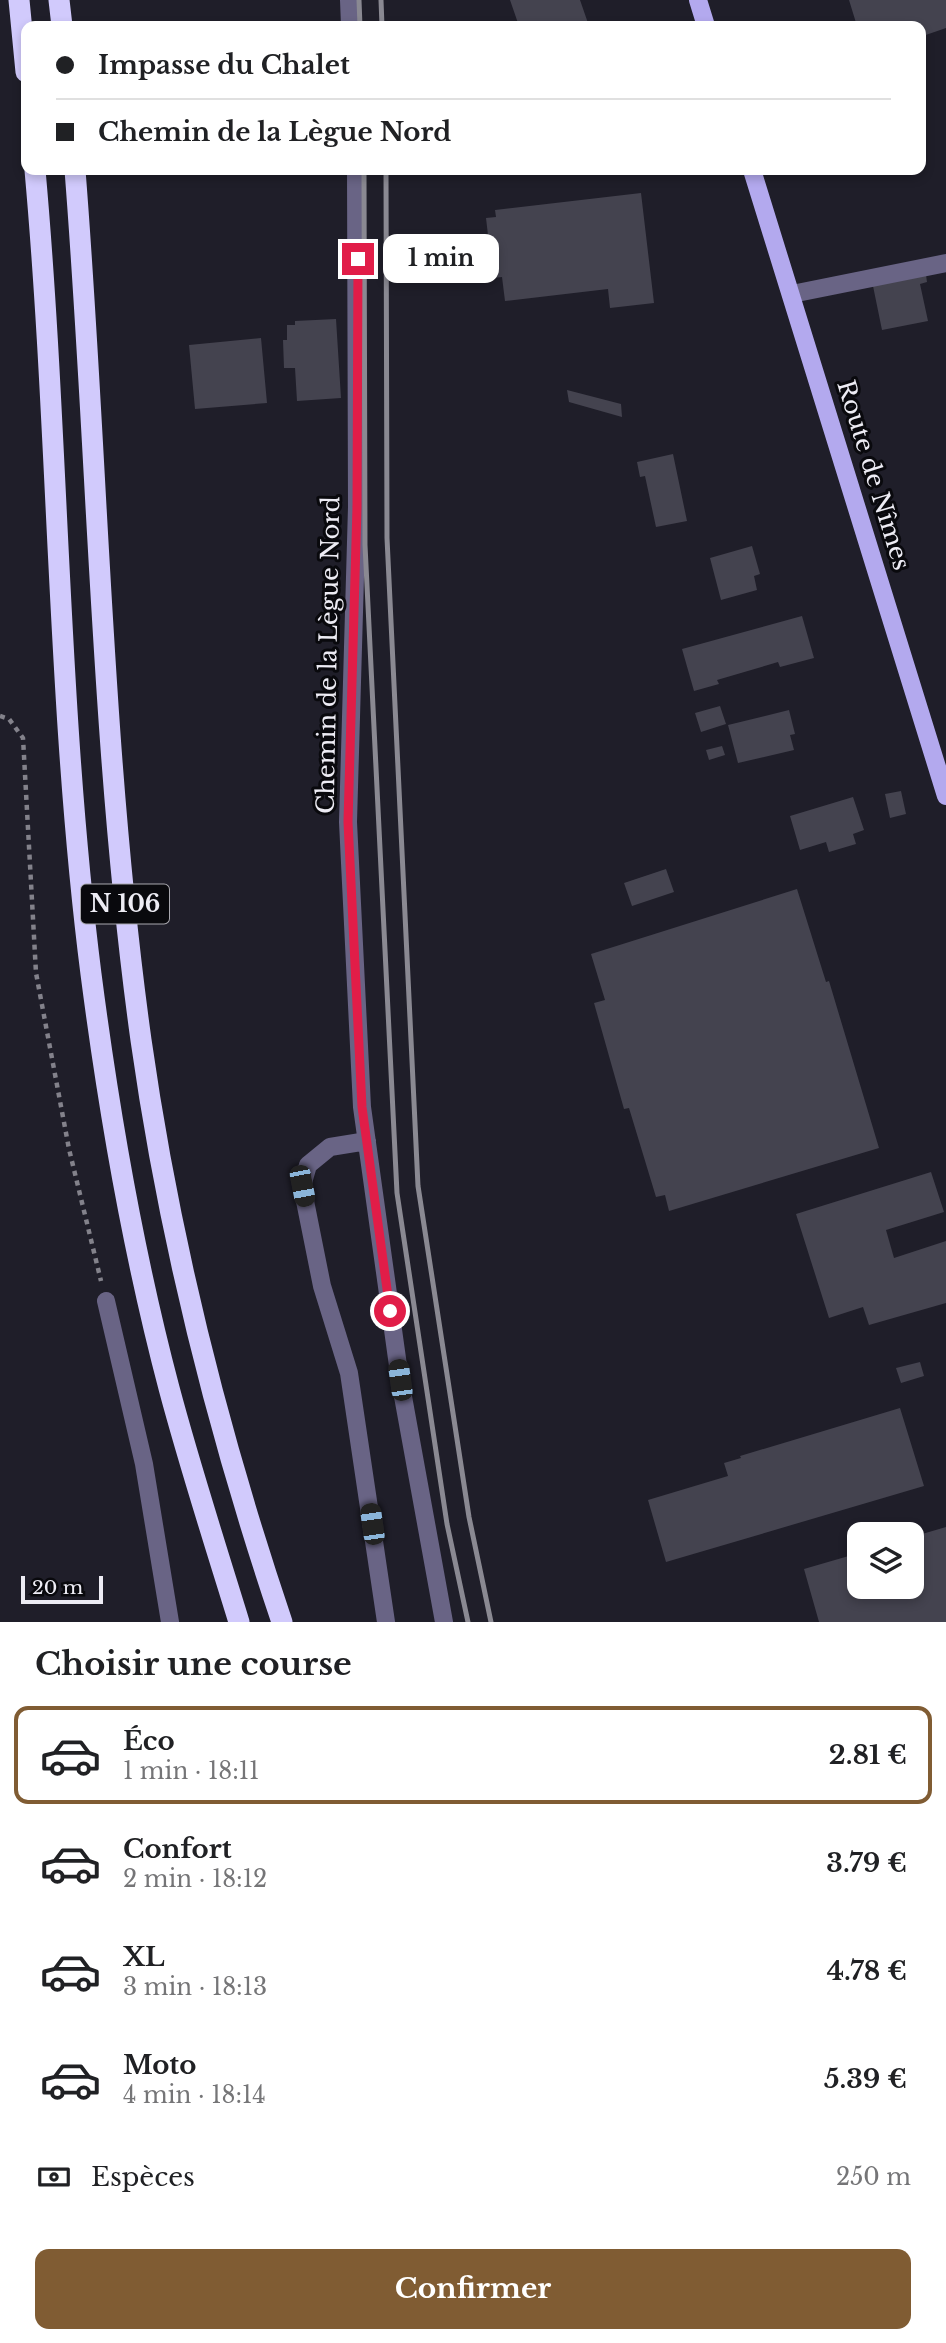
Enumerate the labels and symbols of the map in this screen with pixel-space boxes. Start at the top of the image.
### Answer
callout: 1 min [382,234,498,284]
route end [342,243,374,275]
street label: Route de Nîmes [831,377,917,573]
street label: Chemin de la Lègue Nord [311,496,345,814]
road number: N 106 [81,884,169,923]
car [288,1163,317,1209]
route start [374,1295,406,1327]
car [387,1358,414,1402]
car [359,1502,386,1546]
scale bar [21,1573,103,1605]

